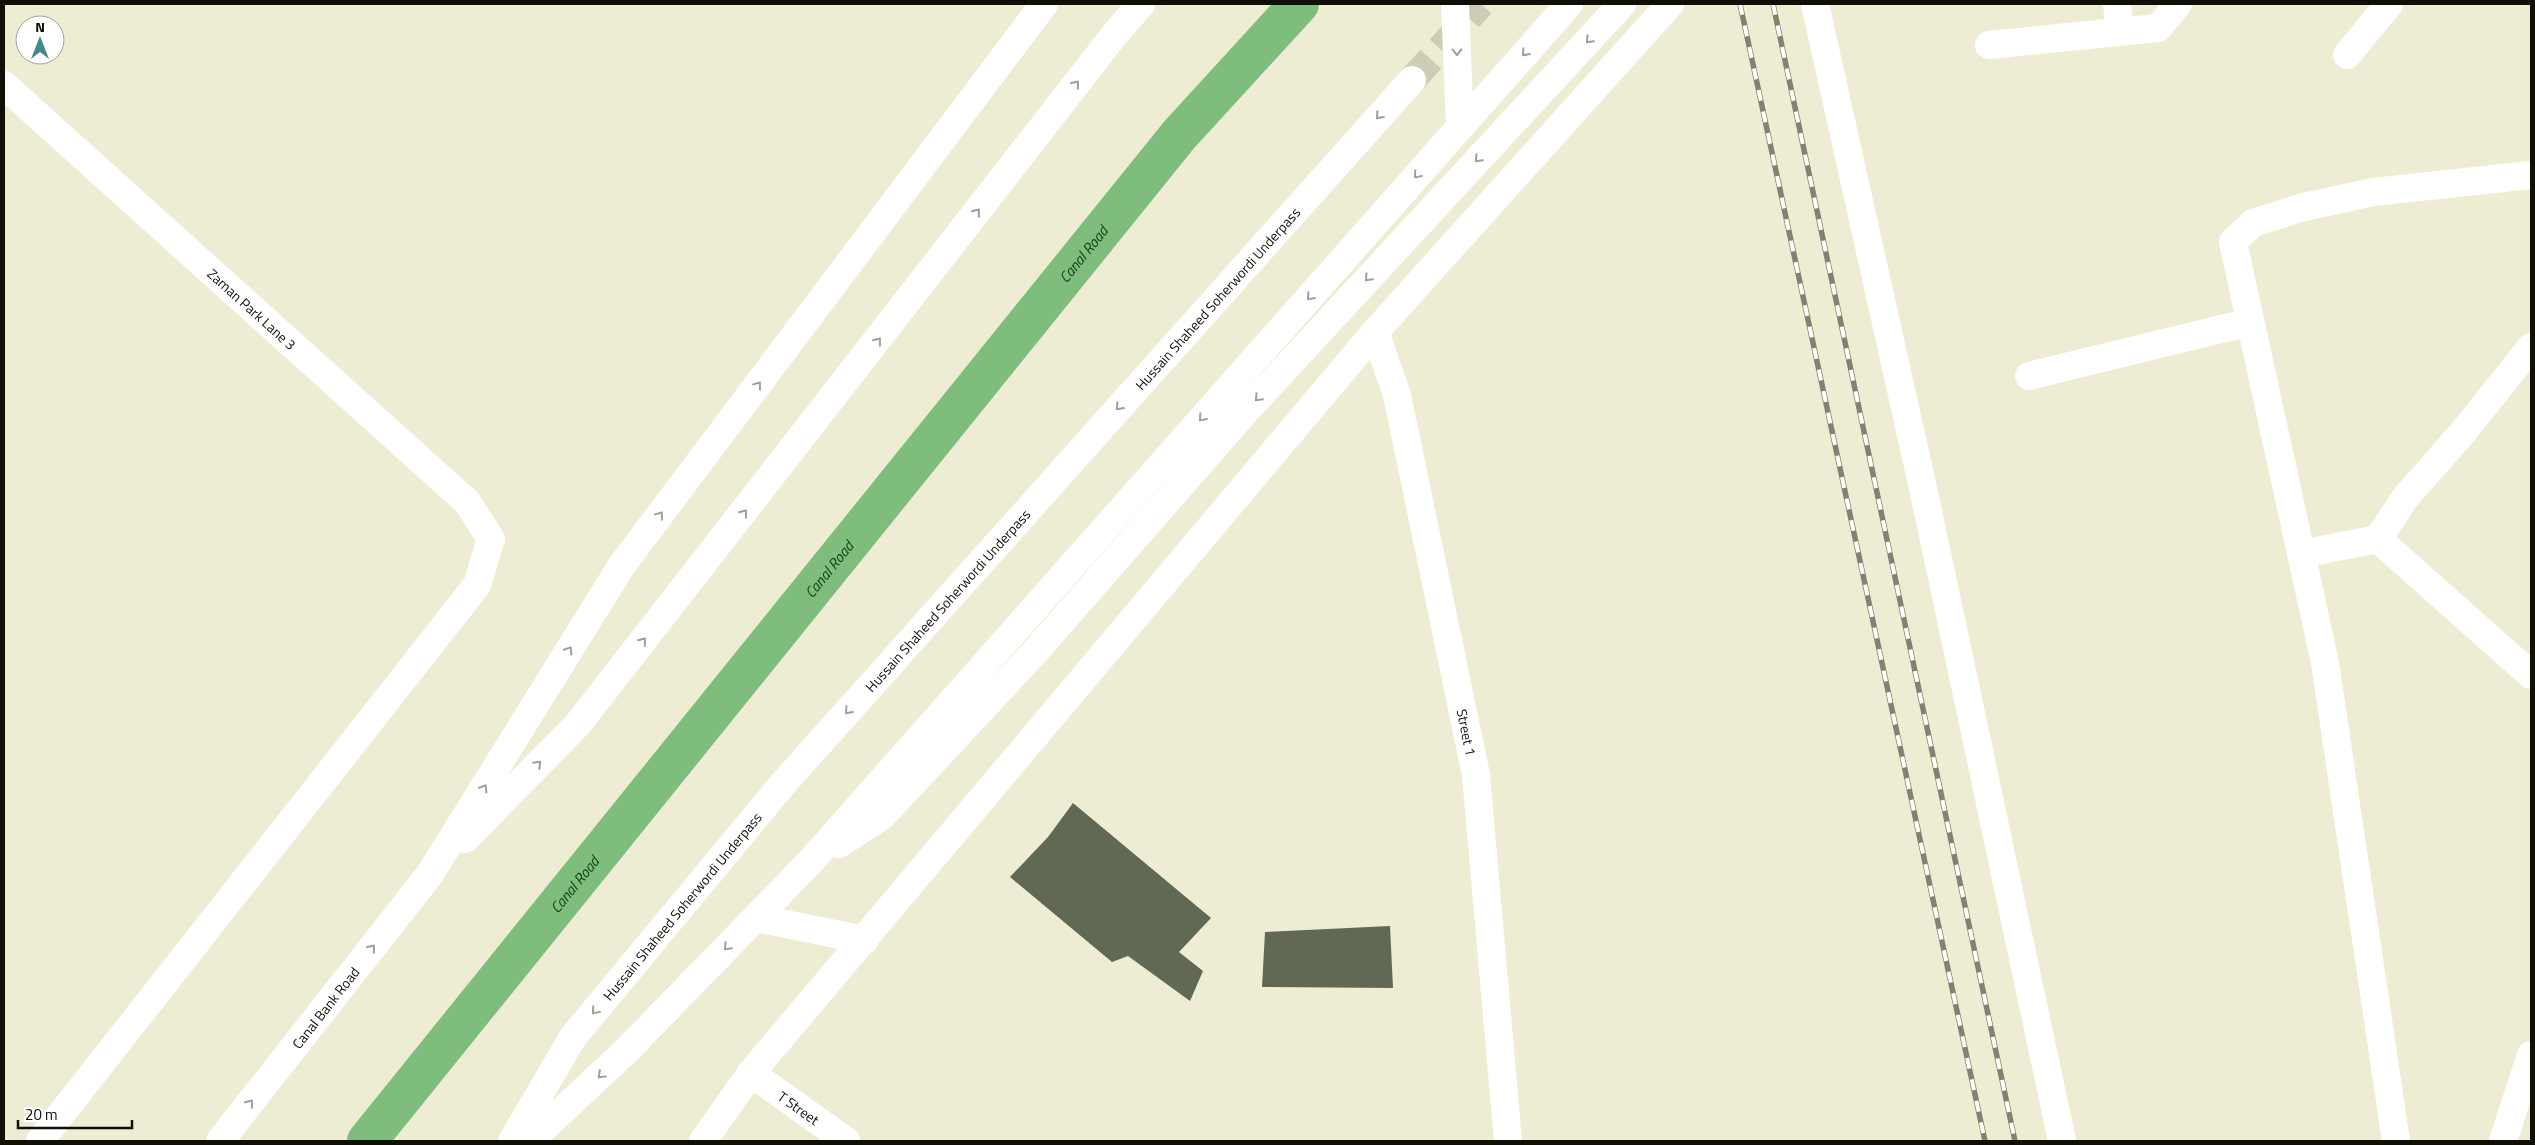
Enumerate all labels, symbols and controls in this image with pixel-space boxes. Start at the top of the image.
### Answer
north arrow [15,15,65,65]
text: N [35,16,45,37]
one-way arrow [1586,34,1595,43]
one-way arrow [1522,48,1531,57]
one-way arrow [1452,49,1462,57]
one-way arrow [1071,81,1079,90]
one-way arrow [1376,111,1385,120]
one-way arrow [1475,153,1484,162]
one-way arrow [1414,169,1423,178]
street label: Hussain Shaheed Soherwordi Underpass [1130,202,1305,394]
one-way arrow [971,208,980,218]
water label: Canal Road [1053,219,1114,287]
street label: Zaman Park Lane 3 [203,263,301,354]
one-way arrow [1365,273,1374,282]
one-way arrow [1307,291,1316,300]
one-way arrow [872,338,880,347]
one-way arrow [752,382,760,391]
one-way arrow [1255,392,1264,401]
one-way arrow [1116,402,1125,411]
one-way arrow [1199,413,1208,422]
street label: Hussain Shaheed Soherwordi Underpass [860,504,1035,696]
one-way arrow [738,510,746,519]
one-way arrow [654,511,663,521]
water label: Canal Road [799,534,860,602]
one-way arrow [638,638,646,647]
one-way arrow [563,646,573,655]
one-way arrow [845,705,854,714]
street label: Street 1 [1452,707,1482,757]
one-way arrow [532,761,541,770]
one-way arrow [477,784,487,793]
street label: Hussain Shaheed Soherwordi Underpass [597,807,766,1005]
water label: Canal Road [544,850,605,918]
one-way arrow [724,942,733,951]
one-way arrow [366,944,375,953]
street label: Canal Bank Road [286,962,364,1053]
one-way arrow [592,1005,600,1014]
one-way arrow [597,1069,606,1078]
street label: T Street [774,1085,824,1129]
scale bar [18,1098,131,1130]
one-way arrow [244,1099,253,1109]
text: 20 m [25,1103,58,1126]

